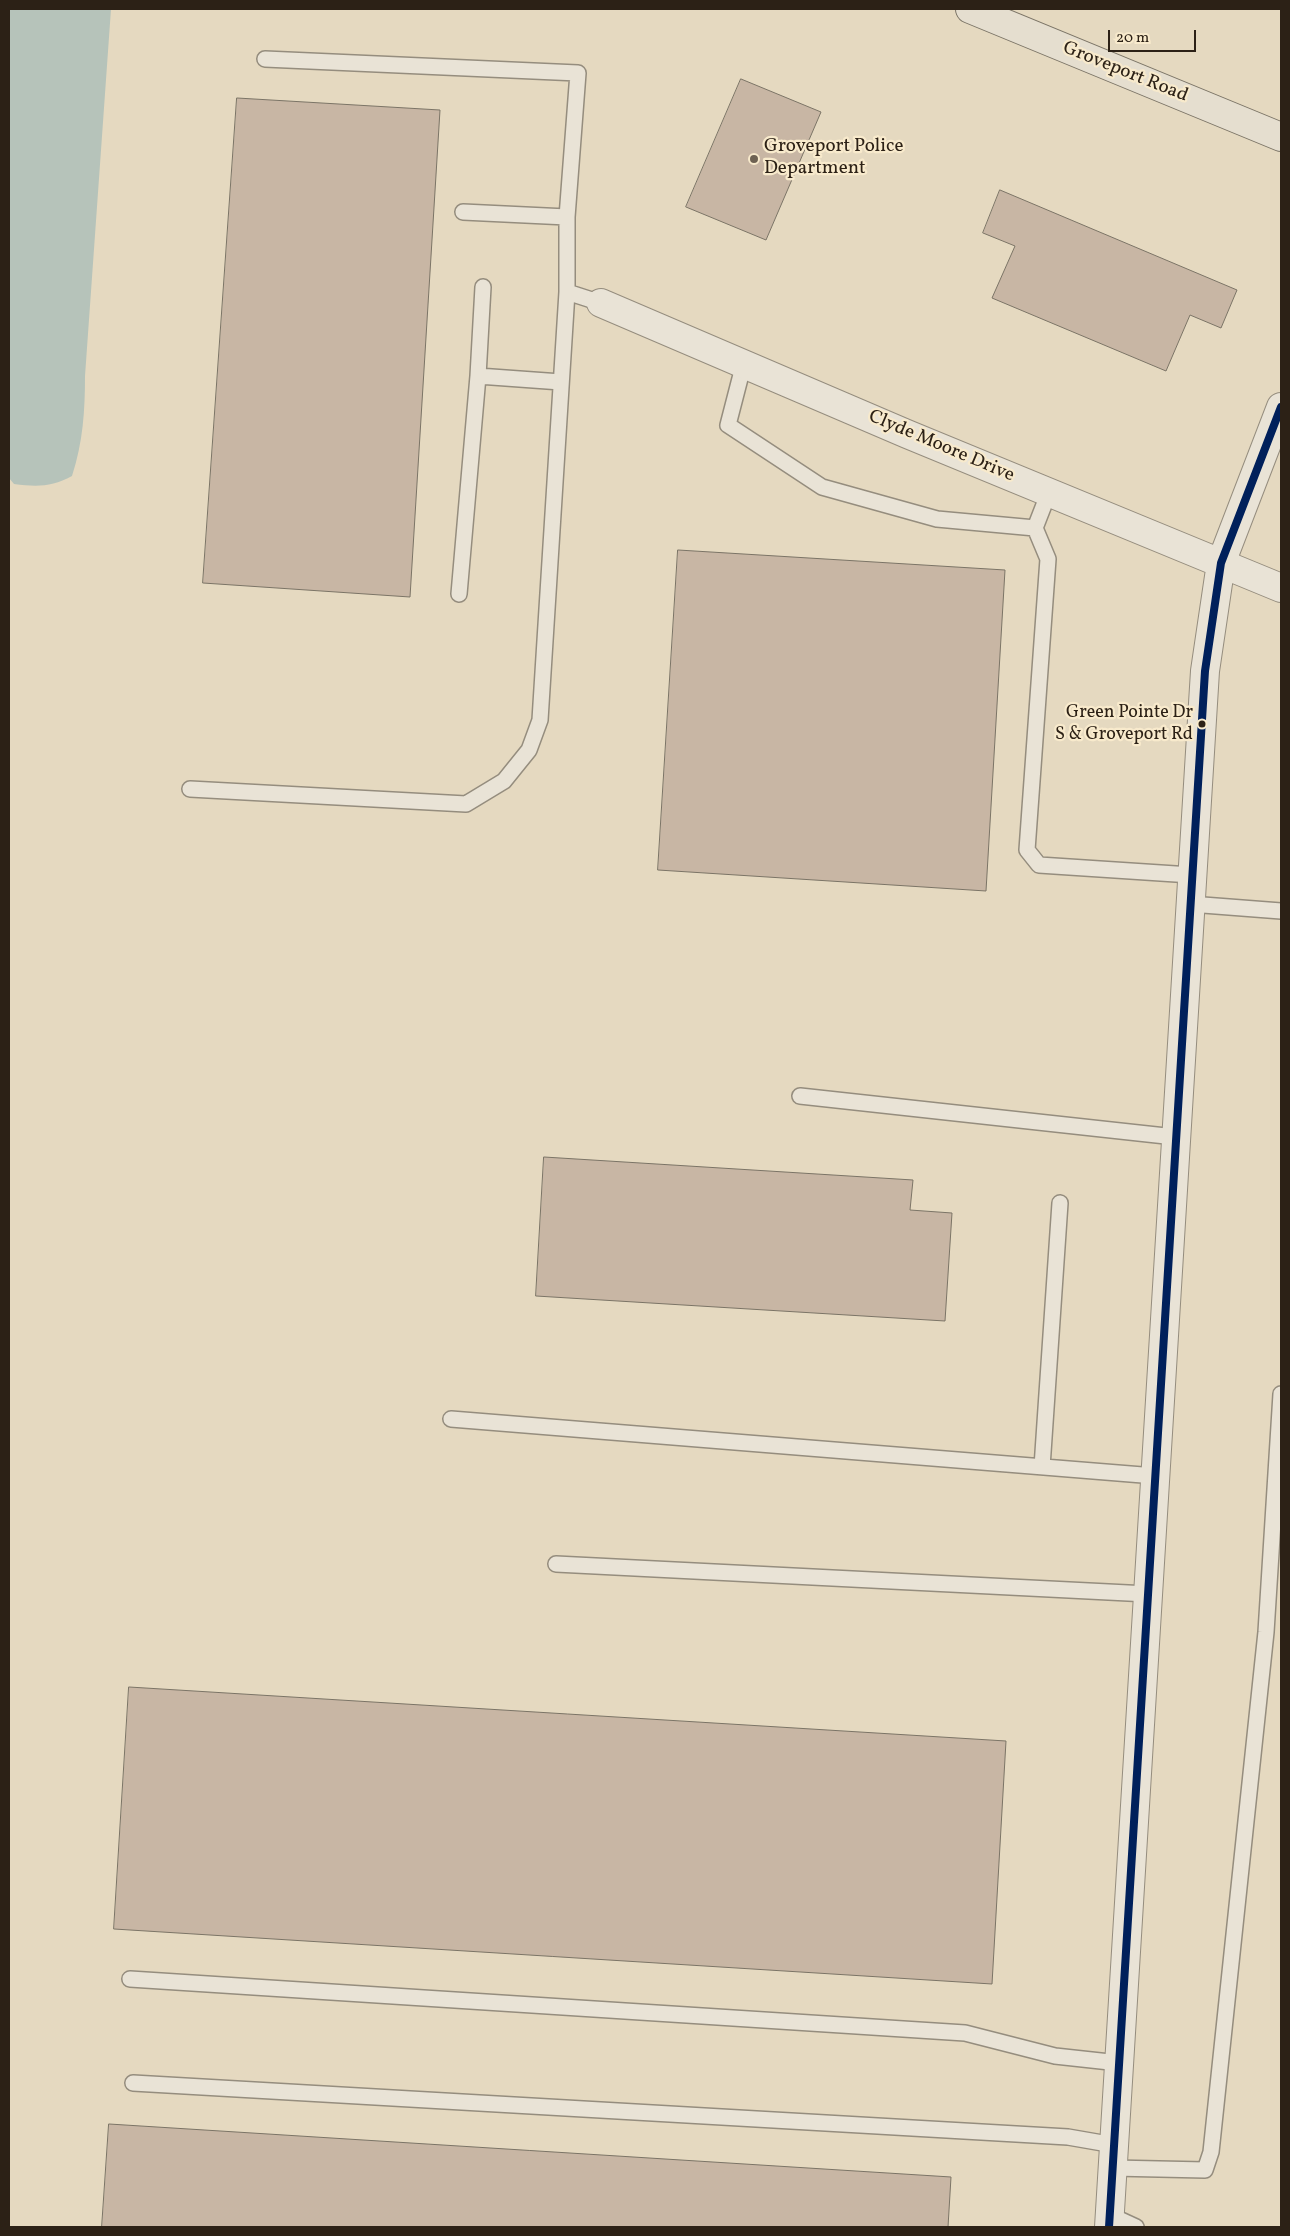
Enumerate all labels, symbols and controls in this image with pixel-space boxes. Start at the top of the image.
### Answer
scale bar [1110,20,1198,52]
text: 20 m [1116,28,1149,49]
street label: Groveport Road [1059,38,1191,108]
place label: Groveport Police Department [764,137,904,181]
marker: Groveport Police Department [748,153,760,165]
street label: Clyde Moore Drive [865,406,1017,488]
place label: Green Pointe Dr S & Groveport Rd [1055,703,1193,746]
marker: Green Pointe Dr S & Groveport Rd [1197,719,1207,729]

